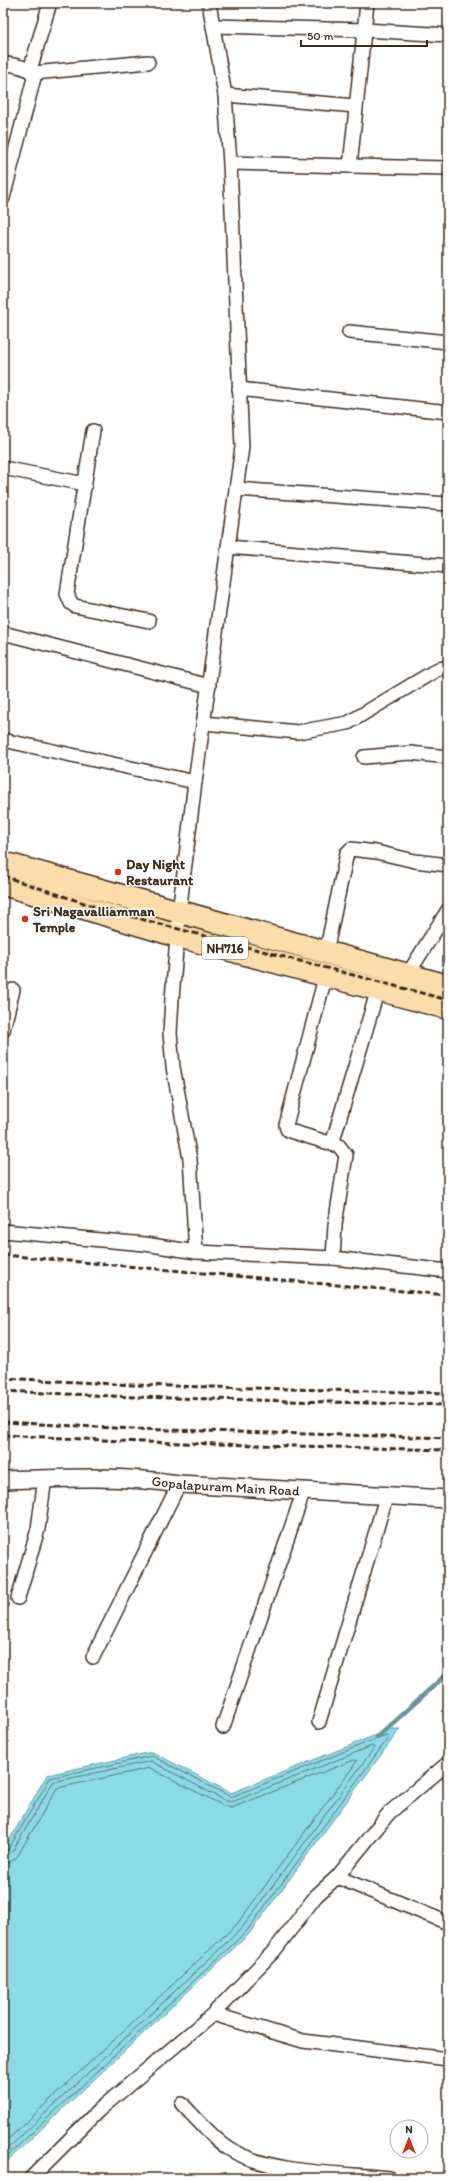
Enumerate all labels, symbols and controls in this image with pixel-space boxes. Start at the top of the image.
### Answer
scale bar [301,22,427,48]
text: 50 m [307,29,333,43]
place label: Day Night Restaurant [126,856,194,889]
marker: Day Night Restaurant [113,867,123,877]
place label: Sri Nagavalliamman Temple [32,903,155,936]
marker: Sri Nagavalliamman Temple [20,914,30,924]
road number: NH716 [202,937,248,959]
street label: Gopalapuram Main Road [151,1473,300,1500]
north arrow [389,2119,429,2159]
text: N [405,2123,413,2136]

